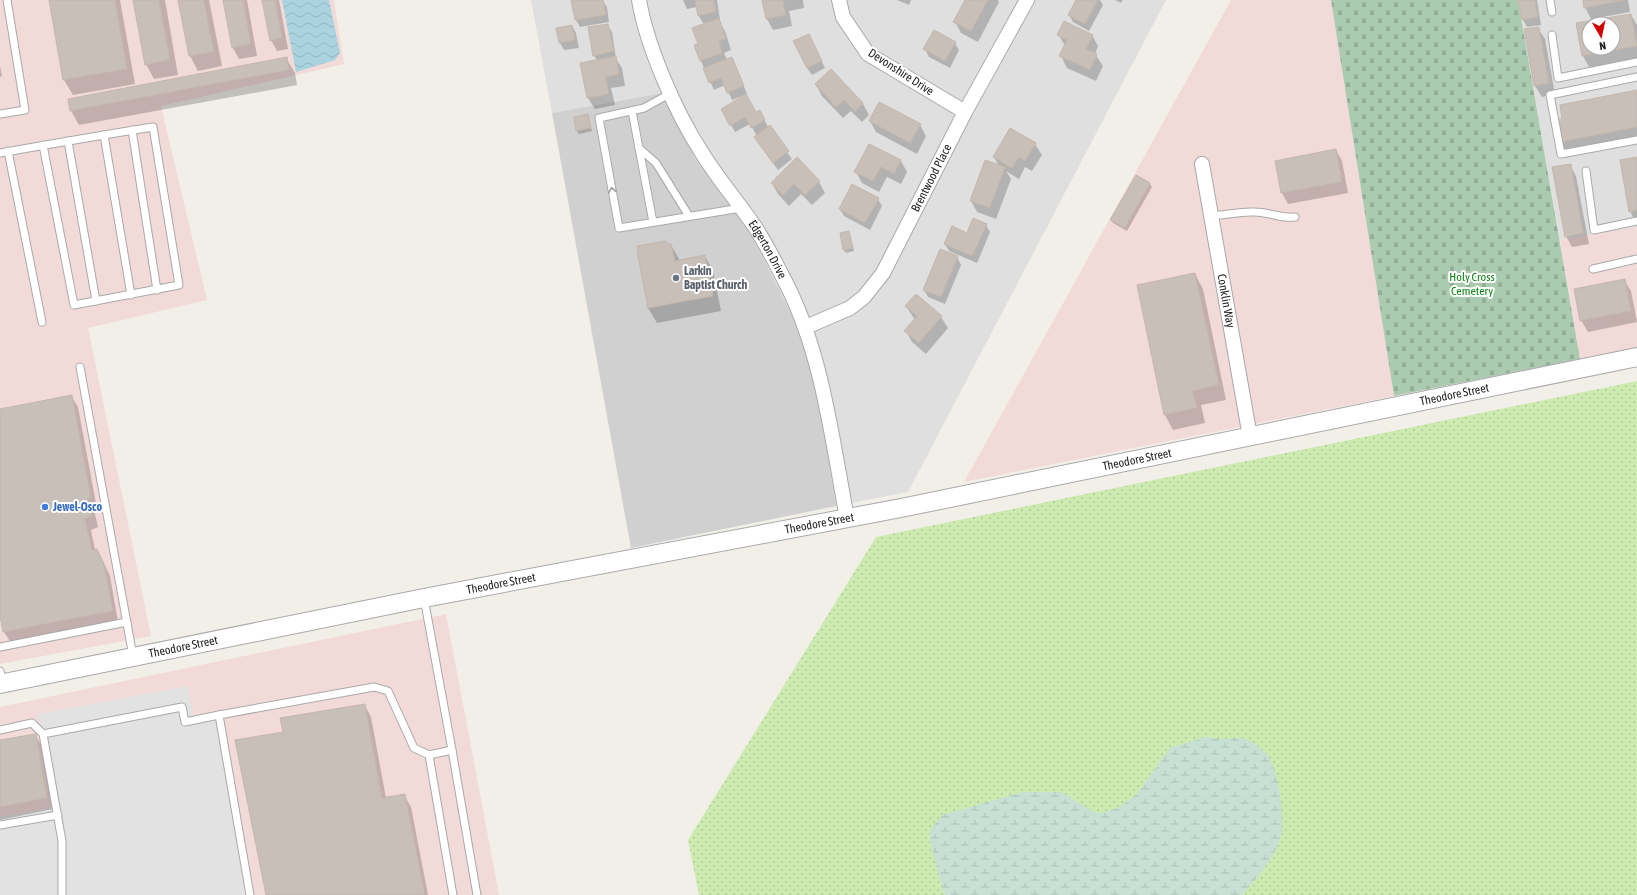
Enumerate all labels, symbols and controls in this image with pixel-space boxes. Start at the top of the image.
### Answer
north arrow [1581,16,1621,56]
text: N [1598,39,1607,52]
street label: Devonshire Drive [866,46,936,98]
street label: Brentwood Place [908,142,954,214]
one-way arrow [608,187,616,193]
street label: Edgerton Drive [746,218,789,281]
place label: Larkin Baptist Church [684,264,748,292]
park label: Holy Cross Cemetery [1449,270,1495,298]
marker: Larkin Baptist Church [671,273,681,283]
street label: Conklin Way [1214,273,1238,329]
street label: Theodore Street [1419,380,1491,408]
street label: Theodore Street [1101,446,1173,473]
place label: Jewel-Osco [52,500,103,514]
marker: Jewel-Osco [40,502,50,512]
street label: Theodore Street [784,510,856,537]
street label: Theodore Street [465,570,537,597]
street label: Theodore Street [147,633,220,661]

